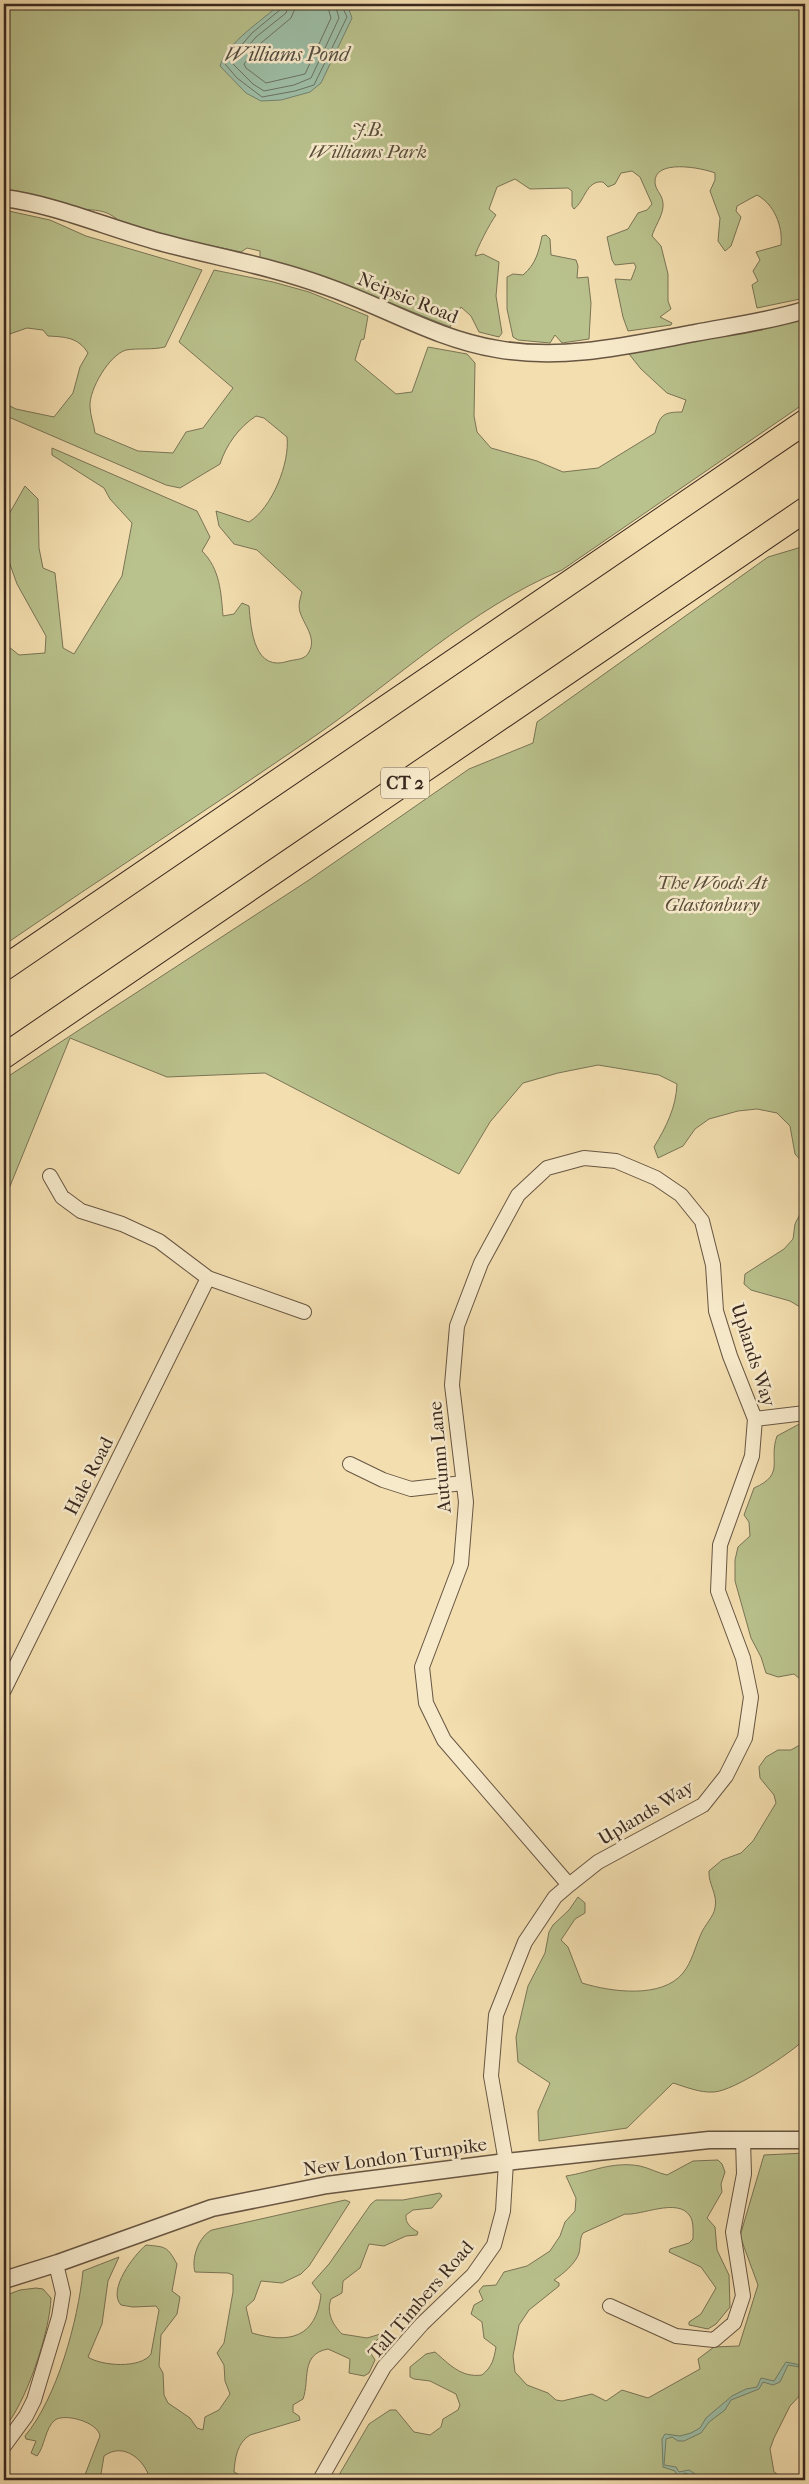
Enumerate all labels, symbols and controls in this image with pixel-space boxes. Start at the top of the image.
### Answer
water label: Williams Pond [225,43,352,66]
park label: J.B. Williams Park [309,119,427,163]
street label: Neipsic Road [354,268,462,328]
road number: CT 2 [381,768,429,798]
park label: The Woods At Glastonbury [657,872,768,916]
street label: Uplands Way [726,1301,780,1410]
street label: Autumn Lane [424,1400,456,1515]
street label: Hale Road [60,1433,118,1519]
street label: Uplands Way [594,1775,698,1850]
street label: New London Turnpike [302,2133,488,2181]
street label: Tall Timbers Road [364,2236,479,2364]

